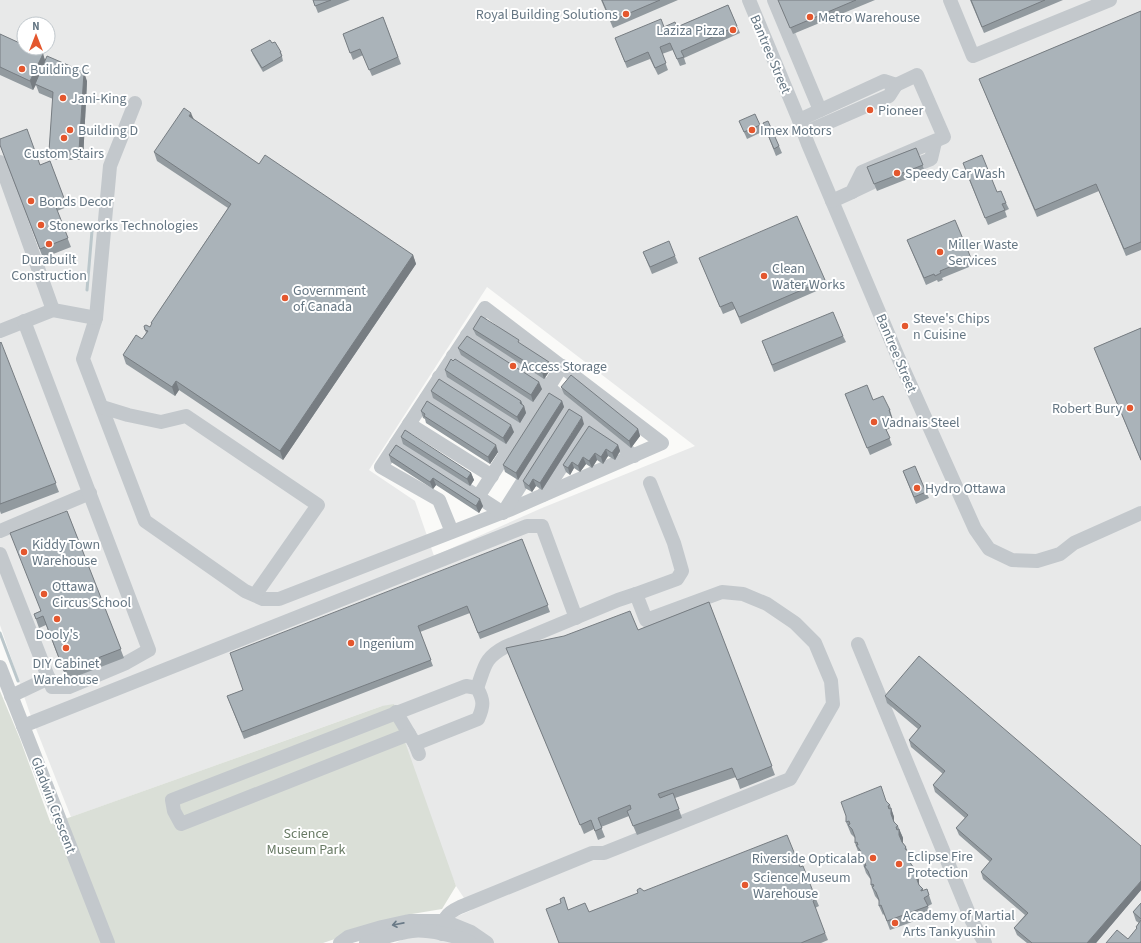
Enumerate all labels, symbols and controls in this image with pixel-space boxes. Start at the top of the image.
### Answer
place label: Royal Building Solutions [476,5,618,25]
place label: Metro Warehouse [818,8,920,28]
marker: Royal Building Solutions [621,9,631,19]
street label: Bantree Street [744,12,796,97]
marker: Metro Warehouse [805,12,815,22]
north arrow [16,16,56,56]
text: N [32,19,40,34]
place label: Laziza Pizza [656,21,725,41]
marker: Laziza Pizza [728,25,738,35]
place label: Building C [30,60,90,80]
marker: Building C [17,64,27,74]
place label: Jani-King [71,89,126,109]
marker: Jani-King [58,93,68,103]
place label: Pioneer [878,101,924,121]
marker: Pioneer [865,105,875,115]
place label: Building D [78,121,138,141]
place label: Imex Motors [760,121,832,141]
marker: Building D [65,125,75,135]
marker: Imex Motors [747,125,757,135]
marker: Custom Stairs [59,133,69,143]
place label: Custom Stairs [24,144,104,164]
place label: Speedy Car Wash [905,164,1005,184]
marker: Speedy Car Wash [892,168,902,178]
place label: Bonds Decor [39,192,113,212]
marker: Bonds Decor [26,196,36,206]
place label: Stoneworks Technologies [49,216,198,236]
marker: Stoneworks Technologies [36,220,46,230]
place label: Miller Waste Services [948,235,1018,271]
marker: Durabuilt Construction [44,239,54,249]
marker: Miller Waste Services [935,247,945,257]
place label: Durabuilt Construction [11,250,87,286]
place label: Clean Water Works [772,259,845,295]
marker: Clean Water Works [759,271,769,281]
place label: Government of Canada [293,281,366,317]
marker: Government of Canada [280,293,290,303]
place label: Steve's Chips n Cuisine [913,309,990,345]
street label: Bantree Street [870,311,922,396]
marker: Steve's Chips n Cuisine [900,321,910,331]
place label: Access Storage [521,357,607,377]
marker: Access Storage [508,361,518,371]
place label: Robert Bury [1052,399,1122,419]
marker: Robert Bury [1125,403,1135,413]
place label: Vadnais Steel [882,413,960,433]
marker: Vadnais Steel [869,417,879,427]
place label: Hydro Ottawa [925,479,1006,499]
marker: Hydro Ottawa [912,483,922,493]
place label: Kiddy Town Warehouse [32,535,100,571]
marker: Kiddy Town Warehouse [19,547,29,557]
place label: Ottawa Circus School [52,577,131,613]
marker: Ottawa Circus School [39,589,49,599]
marker: Dooly's [52,614,62,624]
place label: Dooly's [36,625,79,645]
place label: Ingenium [359,634,414,654]
marker: Ingenium [346,638,356,648]
marker: DIY Cabinet Warehouse [61,643,71,653]
place label: DIY Cabinet Warehouse [32,654,100,690]
street label: Gladwin Crescent [25,754,81,857]
park label: Science Museum Park [267,824,345,860]
place label: Eclipse Fire Protection [907,847,973,883]
place label: Riverside Opticalab [752,849,865,869]
marker: Riverside Opticalab [868,853,878,863]
marker: Eclipse Fire Protection [894,859,904,869]
place label: Science Museum Warehouse [753,868,851,904]
marker: Science Museum Warehouse [740,880,750,890]
place label: Academy of Martial Arts Tankyushin [903,906,1015,942]
marker: Academy of Martial Arts Tankyushin [890,918,900,928]
one-way arrow [392,920,405,928]

